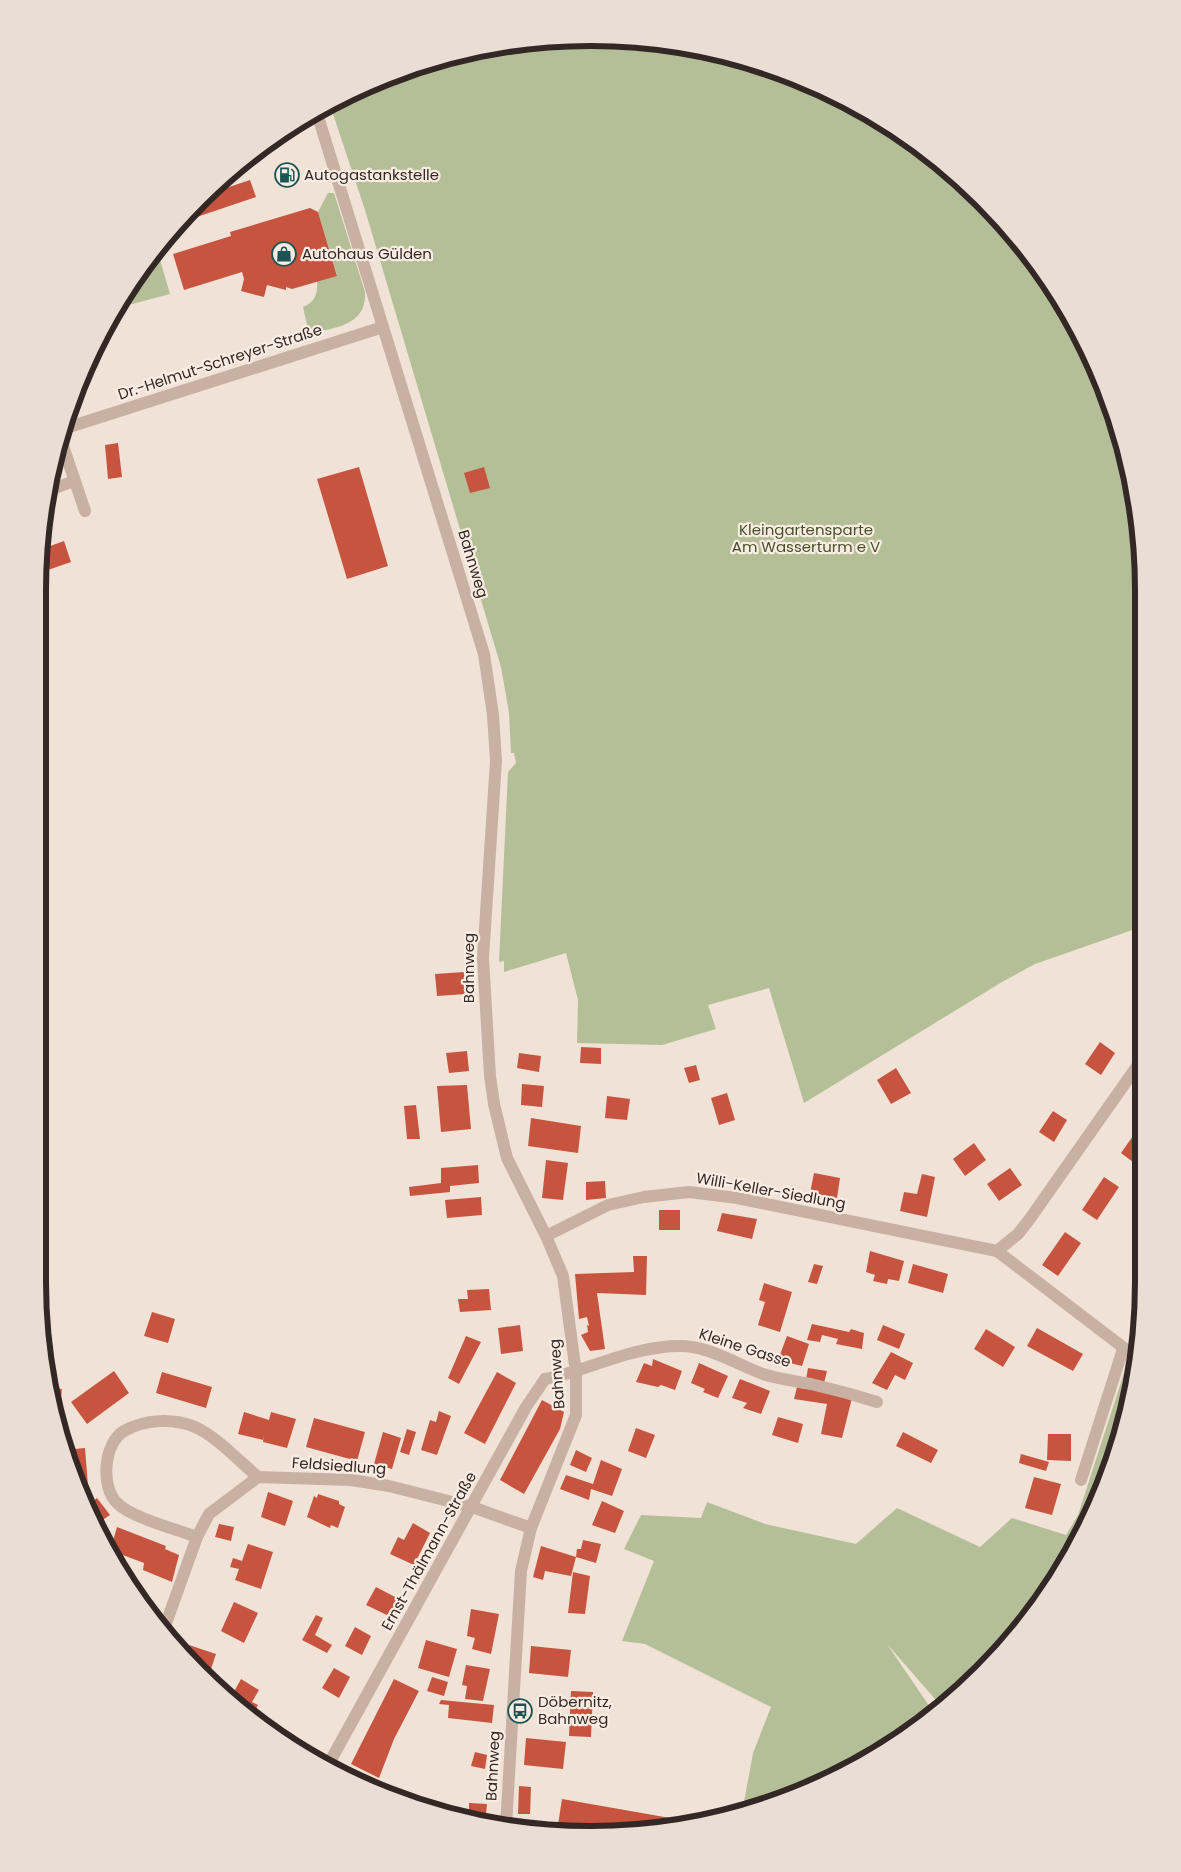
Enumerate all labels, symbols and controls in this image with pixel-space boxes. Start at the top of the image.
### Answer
fuel station icon: Autogastankstelle [274,162,300,188]
place label: Autogastankstelle [304,164,439,185]
shop icon: Autohaus Gülden [271,241,297,267]
place label: Autohaus Gülden [302,243,432,264]
street label: Dr.-Helmut-Schreyer-Straße [115,319,325,404]
park label: Kleingartensparte Am Wasserturm e V [732,519,880,557]
street label: Bahnweg [453,527,494,601]
street label: Bahnweg [458,933,479,1003]
street label: Willi-Keller-Siedlung [695,1167,847,1214]
street label: Kleine Gasse [697,1323,794,1372]
street label: Bahnweg [544,1338,569,1410]
street label: Feldsiedlung [291,1452,387,1479]
street label: Ernst-Thälmann-Straße [376,1468,481,1634]
place label: Döbernitz, Bahnweg [538,1691,612,1729]
bus stop icon: Döbernitz, Bahnweg [507,1698,533,1724]
street label: Bahnweg [480,1730,505,1802]

